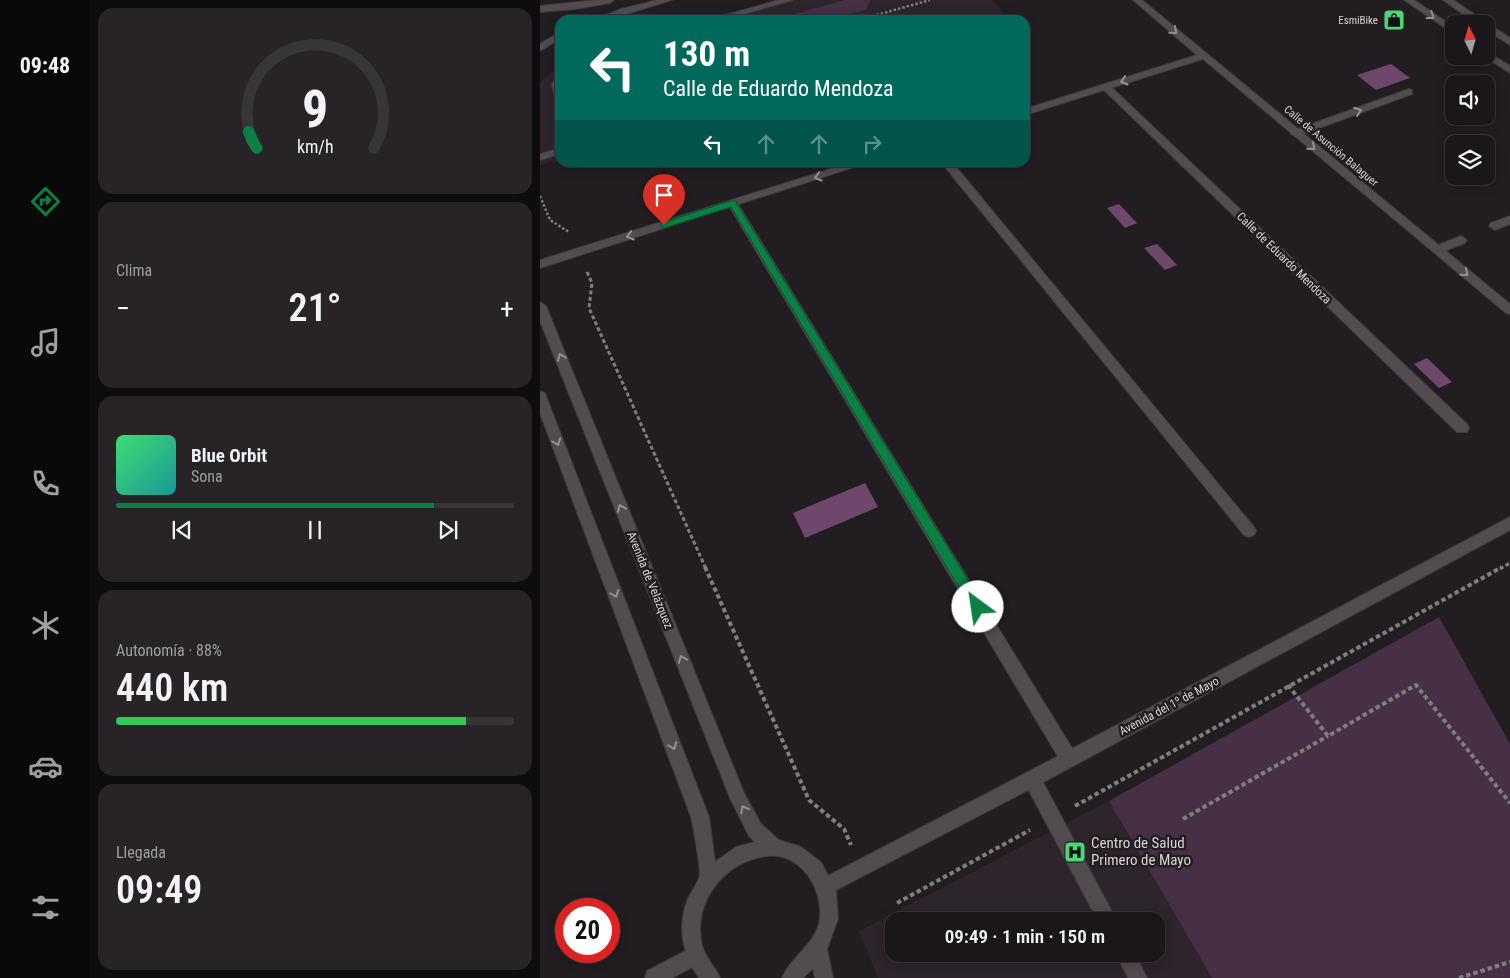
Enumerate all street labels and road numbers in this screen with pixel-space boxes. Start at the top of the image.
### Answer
street label: Calle de Asunción Balaguer [1281,103,1381,190]
street label: Calle de Eduardo Mendoza [1234,209,1334,307]
street label: Avenida de Velázquez [624,530,676,630]
street label: Avenida del 1º de Mayo [1117,674,1221,738]

